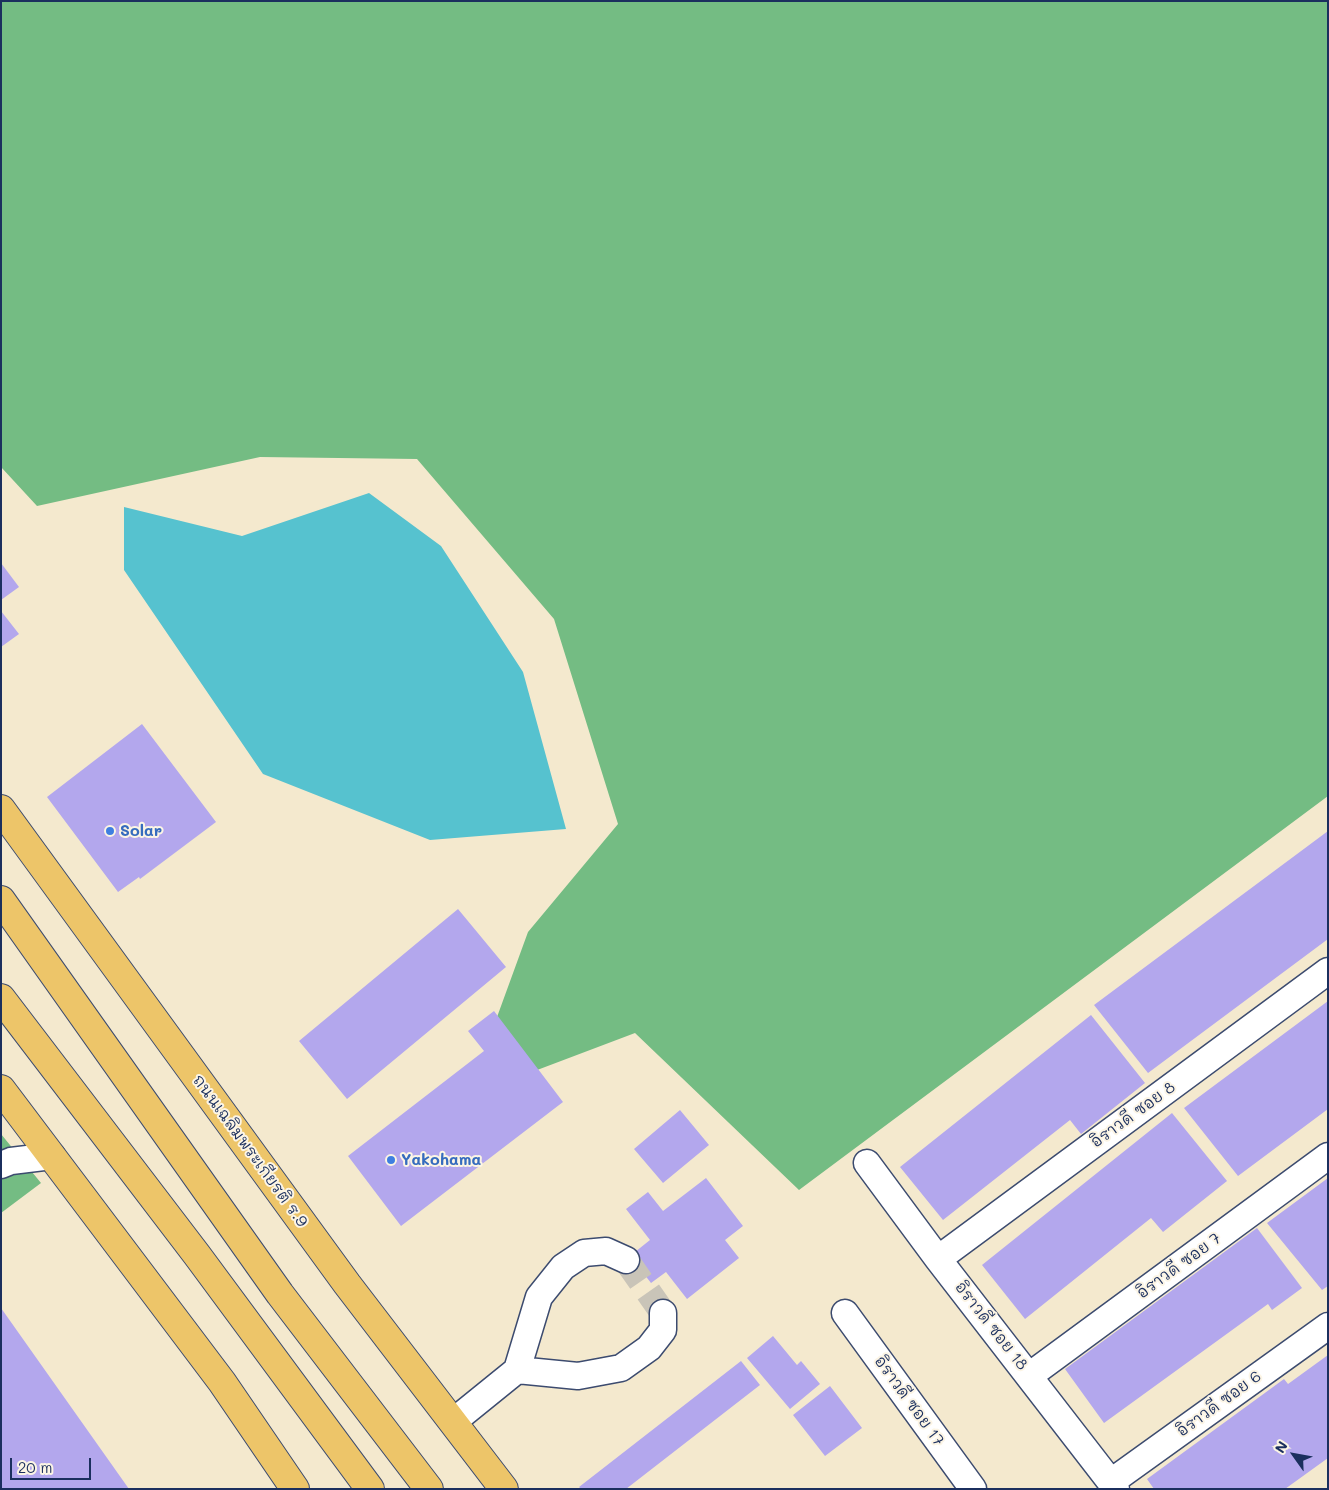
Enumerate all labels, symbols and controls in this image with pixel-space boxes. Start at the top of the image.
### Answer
place label: Solar [120,821,162,841]
marker: Solar [104,825,116,837]
street label: ถนนเฉลิมพระเกียรติ ร.9 [188,1071,312,1231]
street label: อิราวดี ซอย 8 [1087,1078,1179,1152]
place label: Yakohama [401,1150,481,1170]
marker: Yakohama [385,1154,397,1166]
street label: อิราวดี ซอย 7 [1133,1229,1225,1303]
street label: อิราวดี ซอย 18 [950,1278,1032,1374]
street label: อิราวดี ซอย 17 [870,1352,948,1450]
street label: อิราวดี ซอย 6 [1173,1367,1265,1441]
north arrow [1269,1430,1319,1480]
text: N [1270,1437,1292,1456]
scale bar [12,1448,94,1480]
text: 20 m [18,1457,52,1477]

